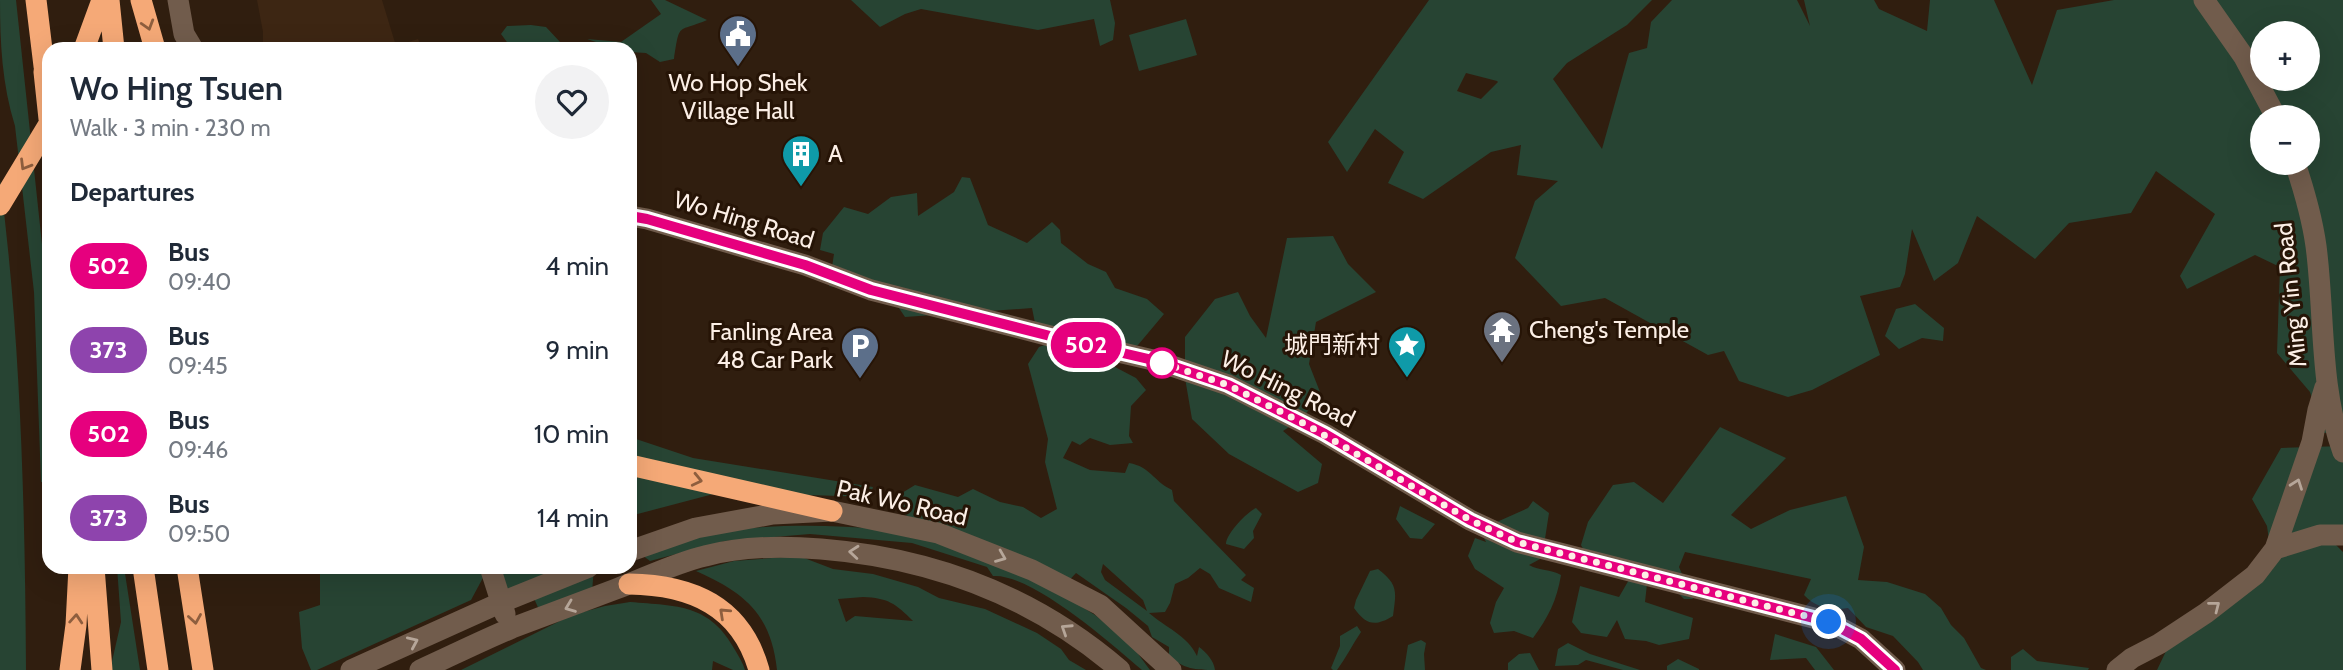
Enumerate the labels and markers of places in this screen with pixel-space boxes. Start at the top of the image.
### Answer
public building icon: Wo Hop Shek Village Hall [717,13,759,68]
place label: Wo Hop Shek Village Hall [669,68,808,125]
building icon: A [780,133,822,188]
place label: A [828,139,843,168]
temple icon: Cheng's Temple [1481,309,1523,364]
place label: Cheng's Temple [1529,315,1689,344]
place label: Fanling Area 48 Car Park [709,317,833,374]
place icon: 城門新村 [1386,324,1428,379]
parking icon: Fanling Area 48 Car Park [839,325,881,380]
place label: 城門新村 [1284,330,1380,359]
unlabelled marker [1147,348,1177,378]

